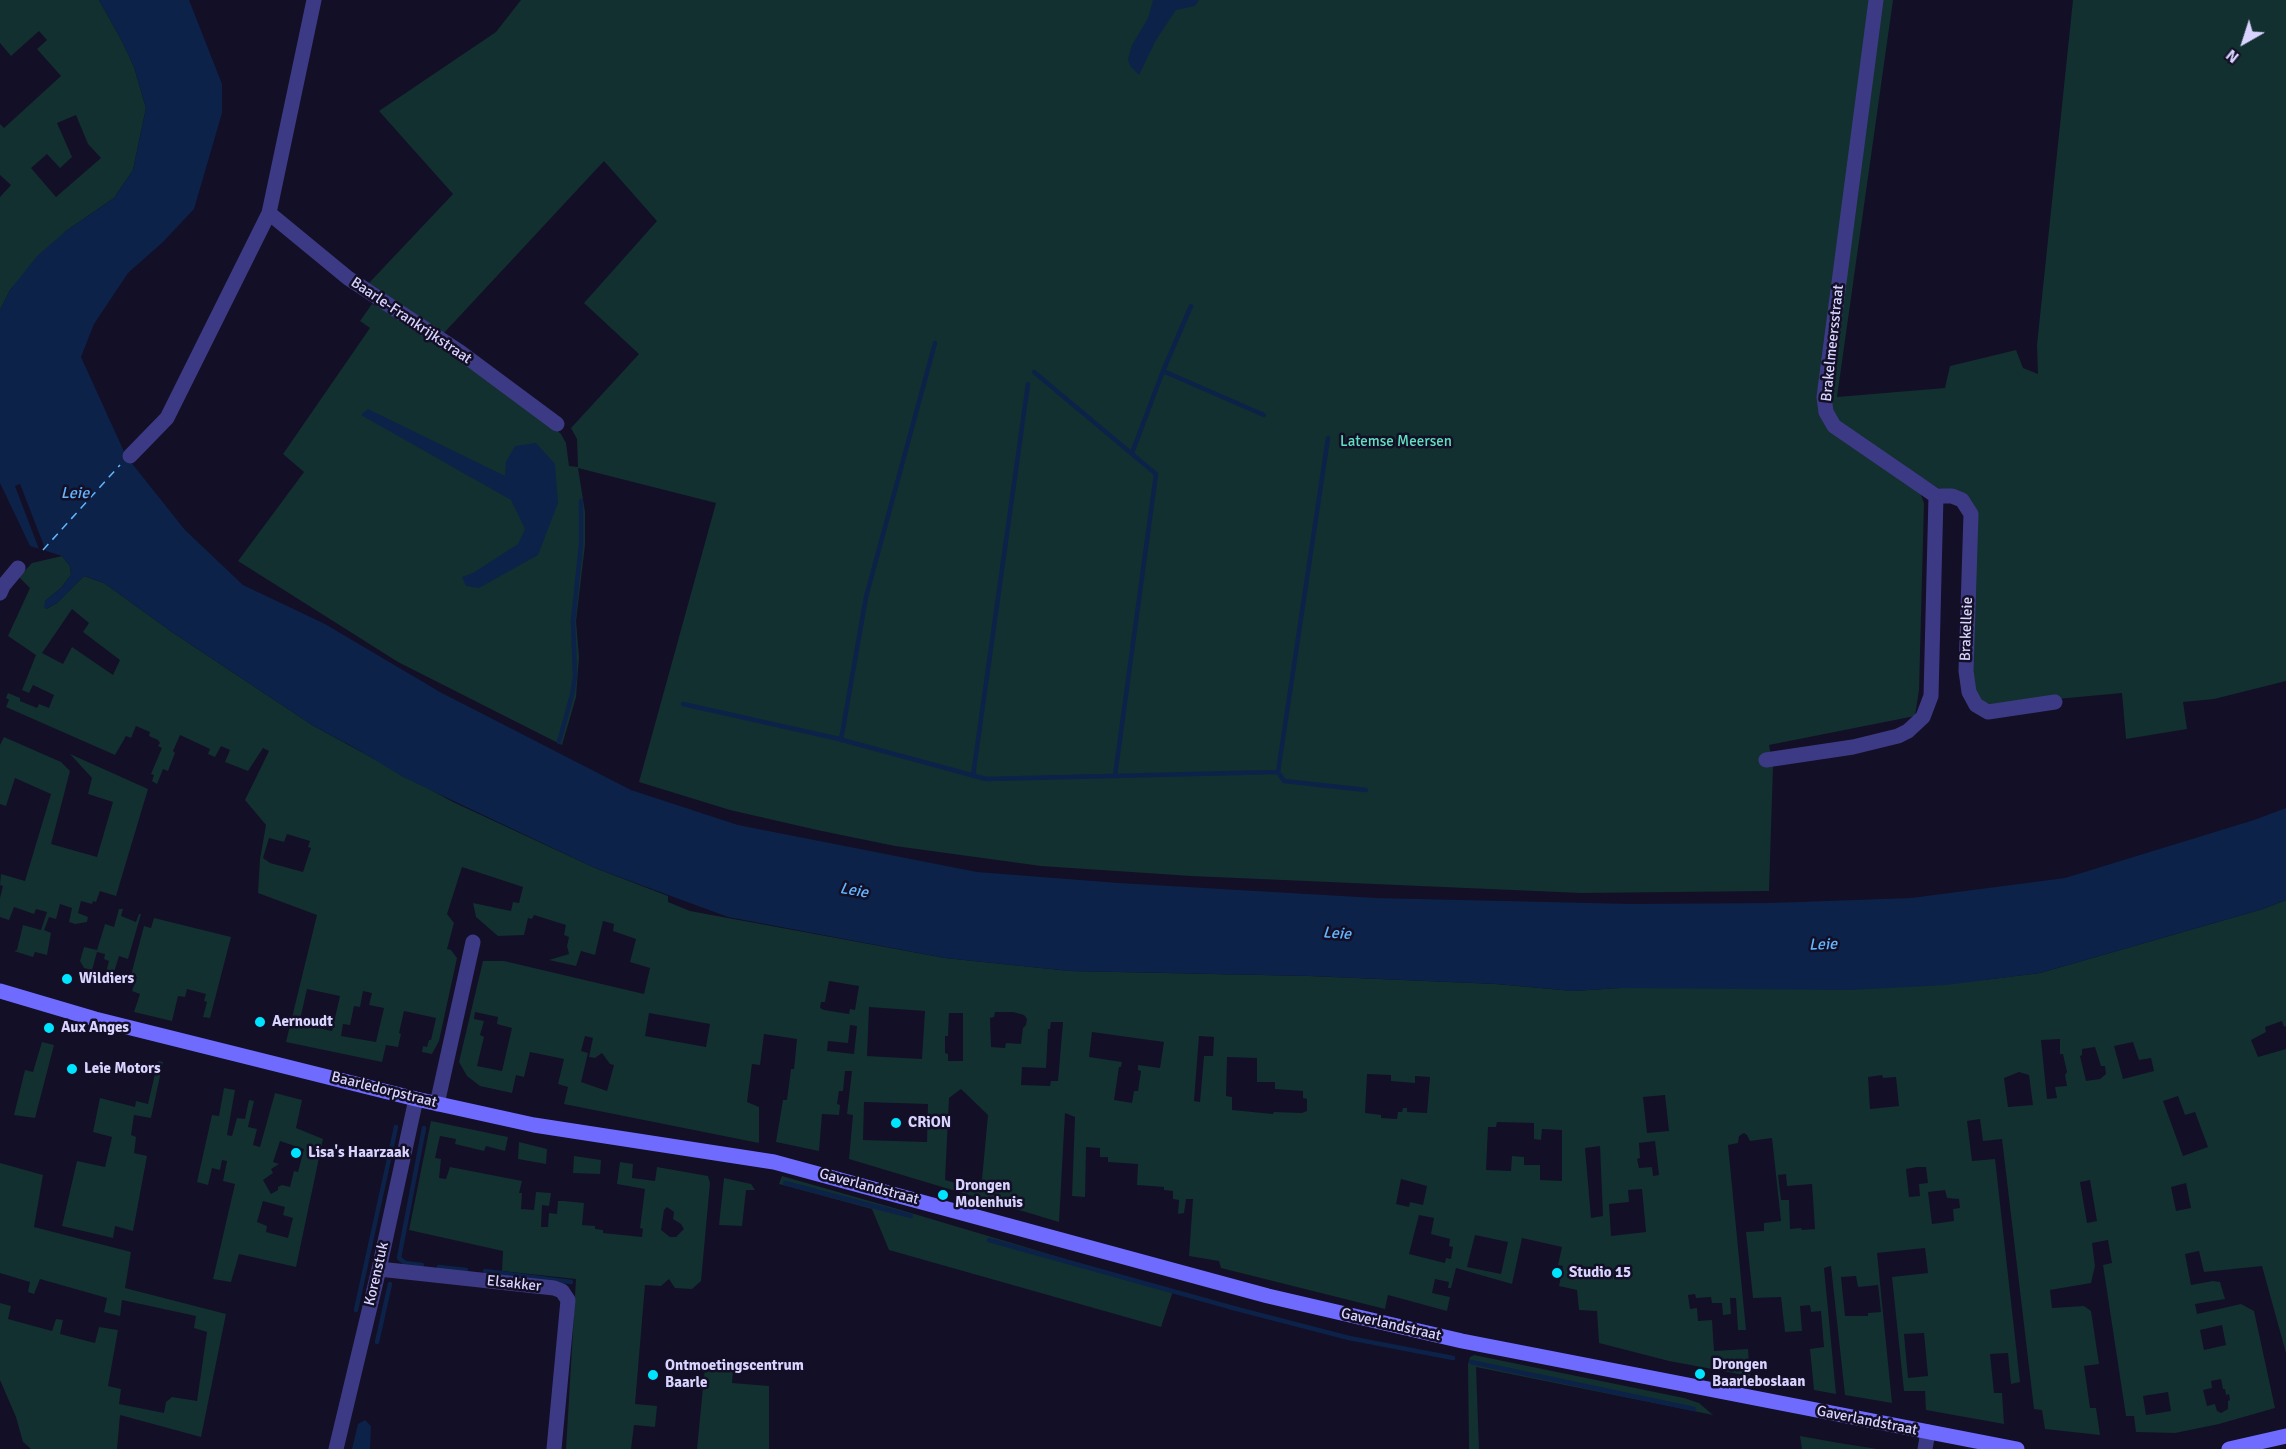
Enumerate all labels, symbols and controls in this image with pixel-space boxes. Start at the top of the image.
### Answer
north arrow [2214,12,2274,72]
text: N [2222,45,2243,67]
street label: Baarle-Frankrijkstraat [347,274,475,368]
street label: Brakelmeersstraat [1818,284,1848,402]
park label: Latemse Meersen [1340,433,1452,451]
water label: Leie [61,484,89,504]
street label: Brakelleie [1957,597,1977,661]
water label: Leie [838,879,870,903]
water label: Leie [1322,923,1352,945]
water label: Leie [1809,935,1837,955]
place label: Wildiers [79,970,134,988]
marker: Wildiers [60,972,74,986]
place label: Aernoudt [272,1013,333,1031]
marker: Aernoudt [253,1015,267,1029]
place label: Aux Anges [61,1019,129,1037]
marker: Aux Anges [42,1021,56,1035]
place label: Leie Motors [84,1060,161,1078]
marker: Leie Motors [65,1062,79,1076]
street label: Baarledorpstraat [329,1068,439,1112]
place label: CRiON [908,1114,951,1132]
marker: CRiON [889,1116,903,1130]
place label: Lisa's Haarzaak [308,1144,410,1162]
marker: Lisa's Haarzaak [289,1146,303,1160]
street label: Gaverlandstraat [817,1165,921,1209]
place label: Drongen Molenhuis [955,1177,1023,1212]
marker: Drongen Molenhuis [936,1188,950,1202]
street label: Korenstuk [361,1240,393,1308]
place label: Studio 15 [1569,1264,1631,1282]
marker: Studio 15 [1550,1266,1564,1280]
street label: Elsakker [486,1272,542,1296]
street label: Gaverlandstraat [1339,1305,1443,1345]
place label: Drongen Baarleboslaan [1712,1356,1805,1391]
place label: Ontmoetingscentrum Baarle [665,1357,804,1392]
marker: Drongen Baarleboslaan [1693,1367,1707,1381]
marker: Ontmoetingscentrum Baarle [646,1368,660,1382]
street label: Gaverlandstraat [1815,1402,1919,1440]

